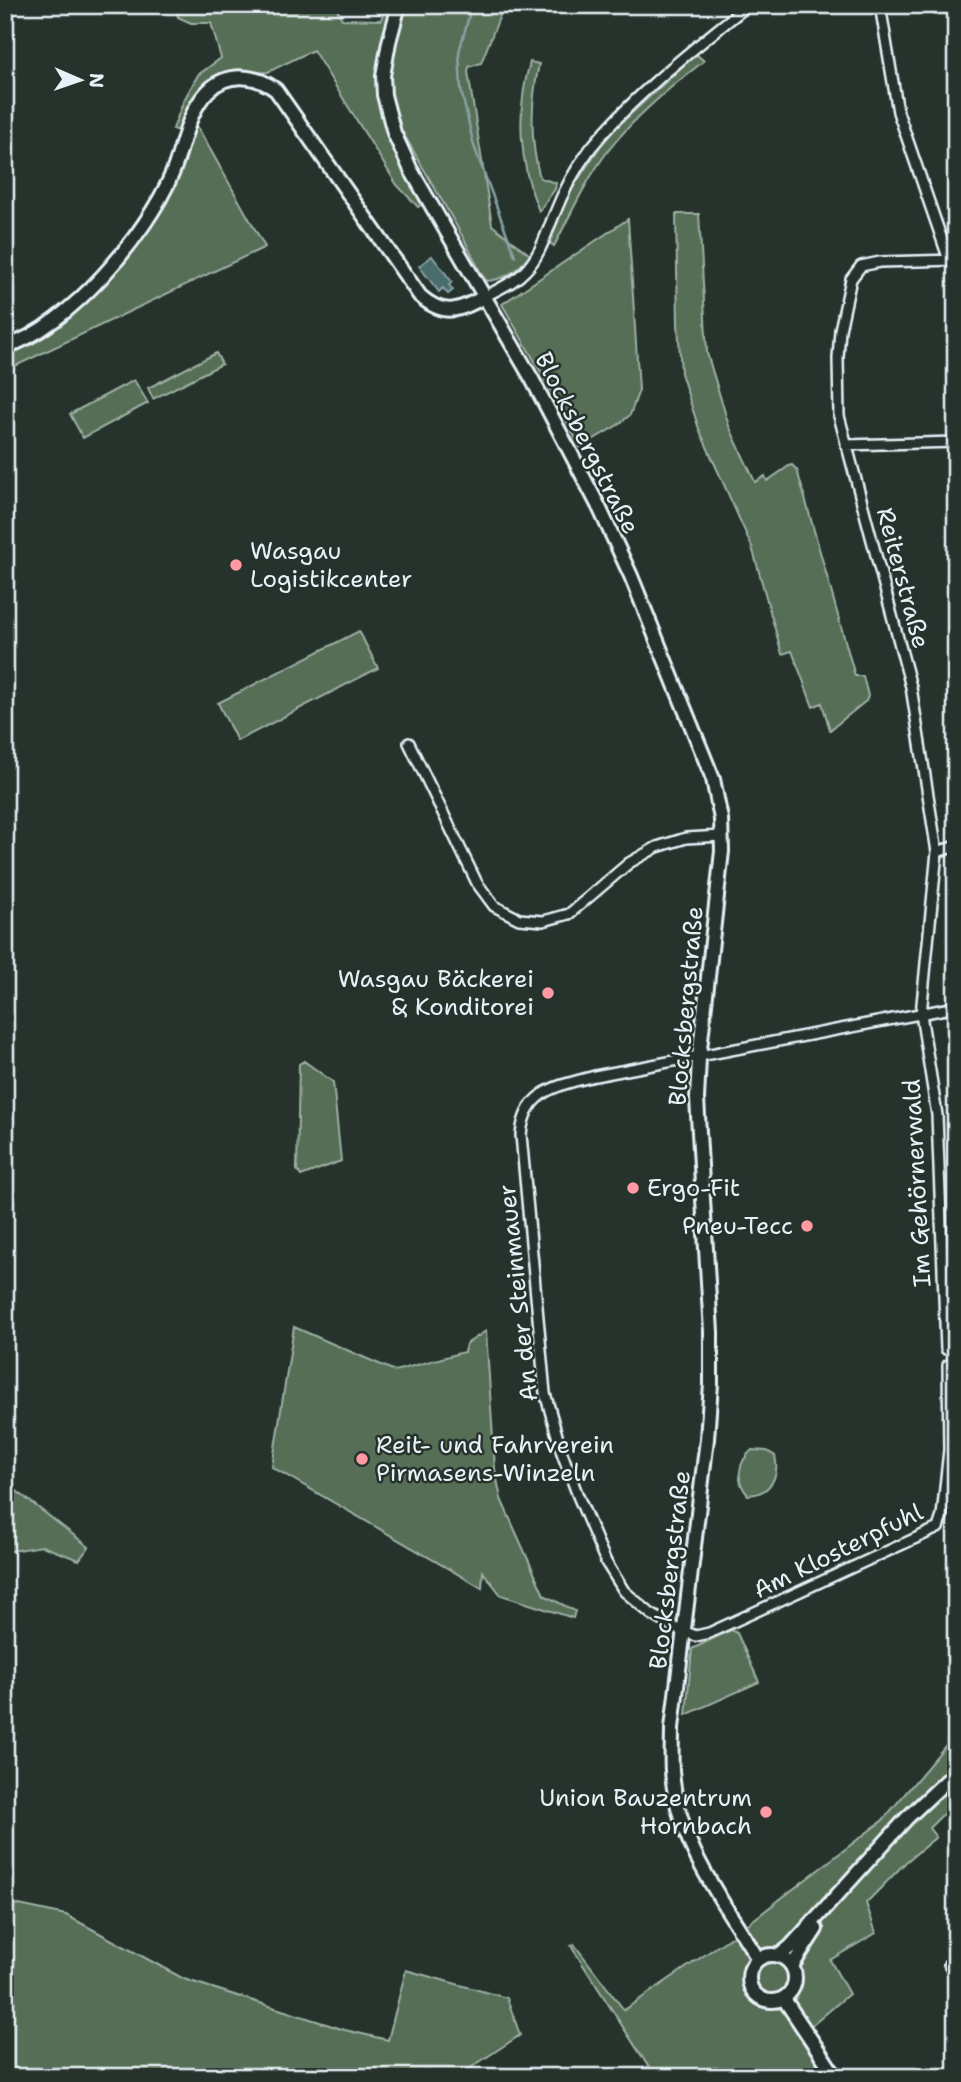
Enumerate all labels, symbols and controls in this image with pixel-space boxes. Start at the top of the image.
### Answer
north arrow [46,46,116,116]
text: N [84,73,109,89]
street label: Blocksbergstraße [527,347,647,539]
street label: Reiterstraße [869,504,937,652]
place label: Wasgau Logistikcenter [250,535,412,595]
marker: Wasgau Logistikcenter [228,557,244,573]
street label: Blocksbergstraße [661,905,711,1107]
place label: Wasgau Bäckerei & Konditorei [338,963,534,1023]
marker: Wasgau Bäckerei & Konditorei [540,985,556,1001]
street label: Im Gehörnerwald [896,1078,938,1288]
place label: Ergo-Fit [647,1172,740,1204]
marker: Ergo-Fit [625,1180,641,1196]
street label: An der Steinmauer [491,1183,545,1403]
place label: Pneu-Tecc [682,1210,793,1242]
marker: Pneu-Tecc [799,1218,815,1234]
place label: Reit- und Fahrverein Pirmasens-Winzeln [376,1429,614,1489]
marker: Reit- und Fahrverein Pirmasens-Winzeln [354,1451,370,1467]
street label: Blocksbergstraße [642,1469,698,1671]
street label: Am Klosterpfuhl [748,1496,929,1606]
place label: Union Bauzentrum Hornbach [539,1782,752,1842]
marker: Union Bauzentrum Hornbach [758,1804,774,1820]

